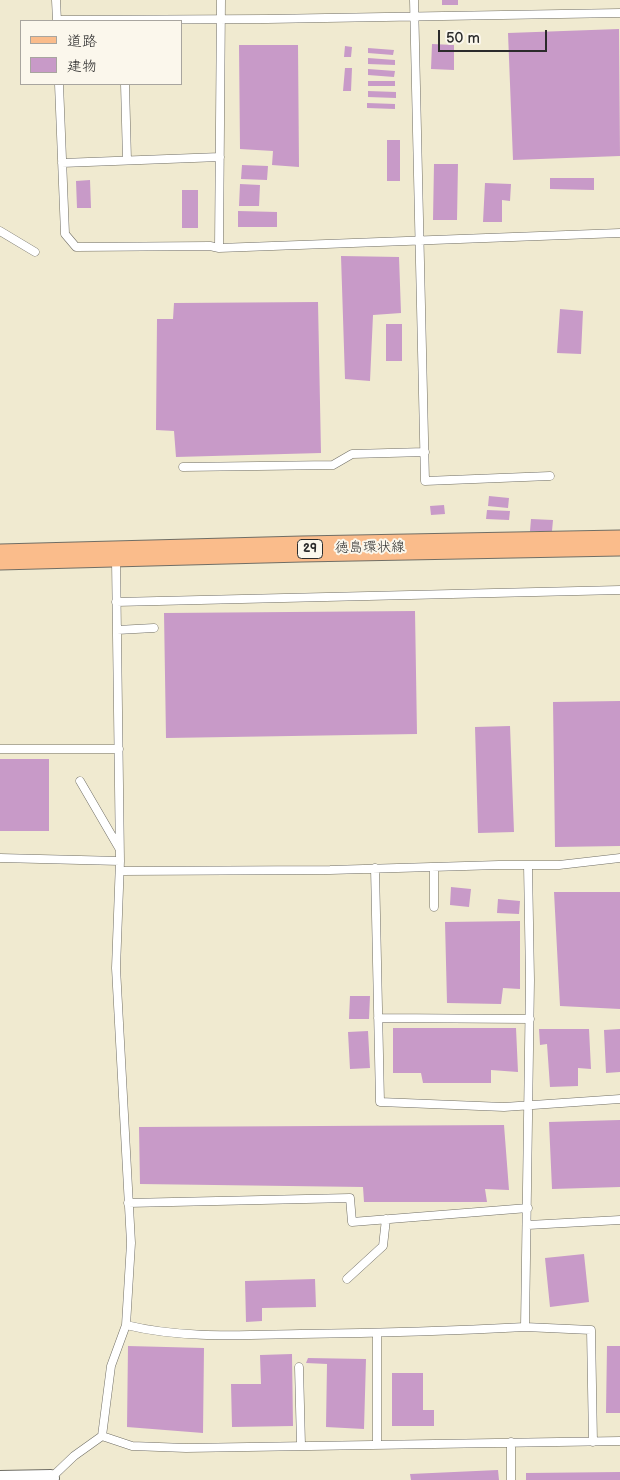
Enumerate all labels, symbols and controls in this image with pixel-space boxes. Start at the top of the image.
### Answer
legend [20,20,182,85]
scale bar [440,20,549,52]
text: 50 m [446,29,480,48]
text: 道路 [67,32,97,51]
text: 建物 [67,57,97,76]
street label: 徳島環状線 [335,539,405,557]
road number: 29 [298,540,322,558]

